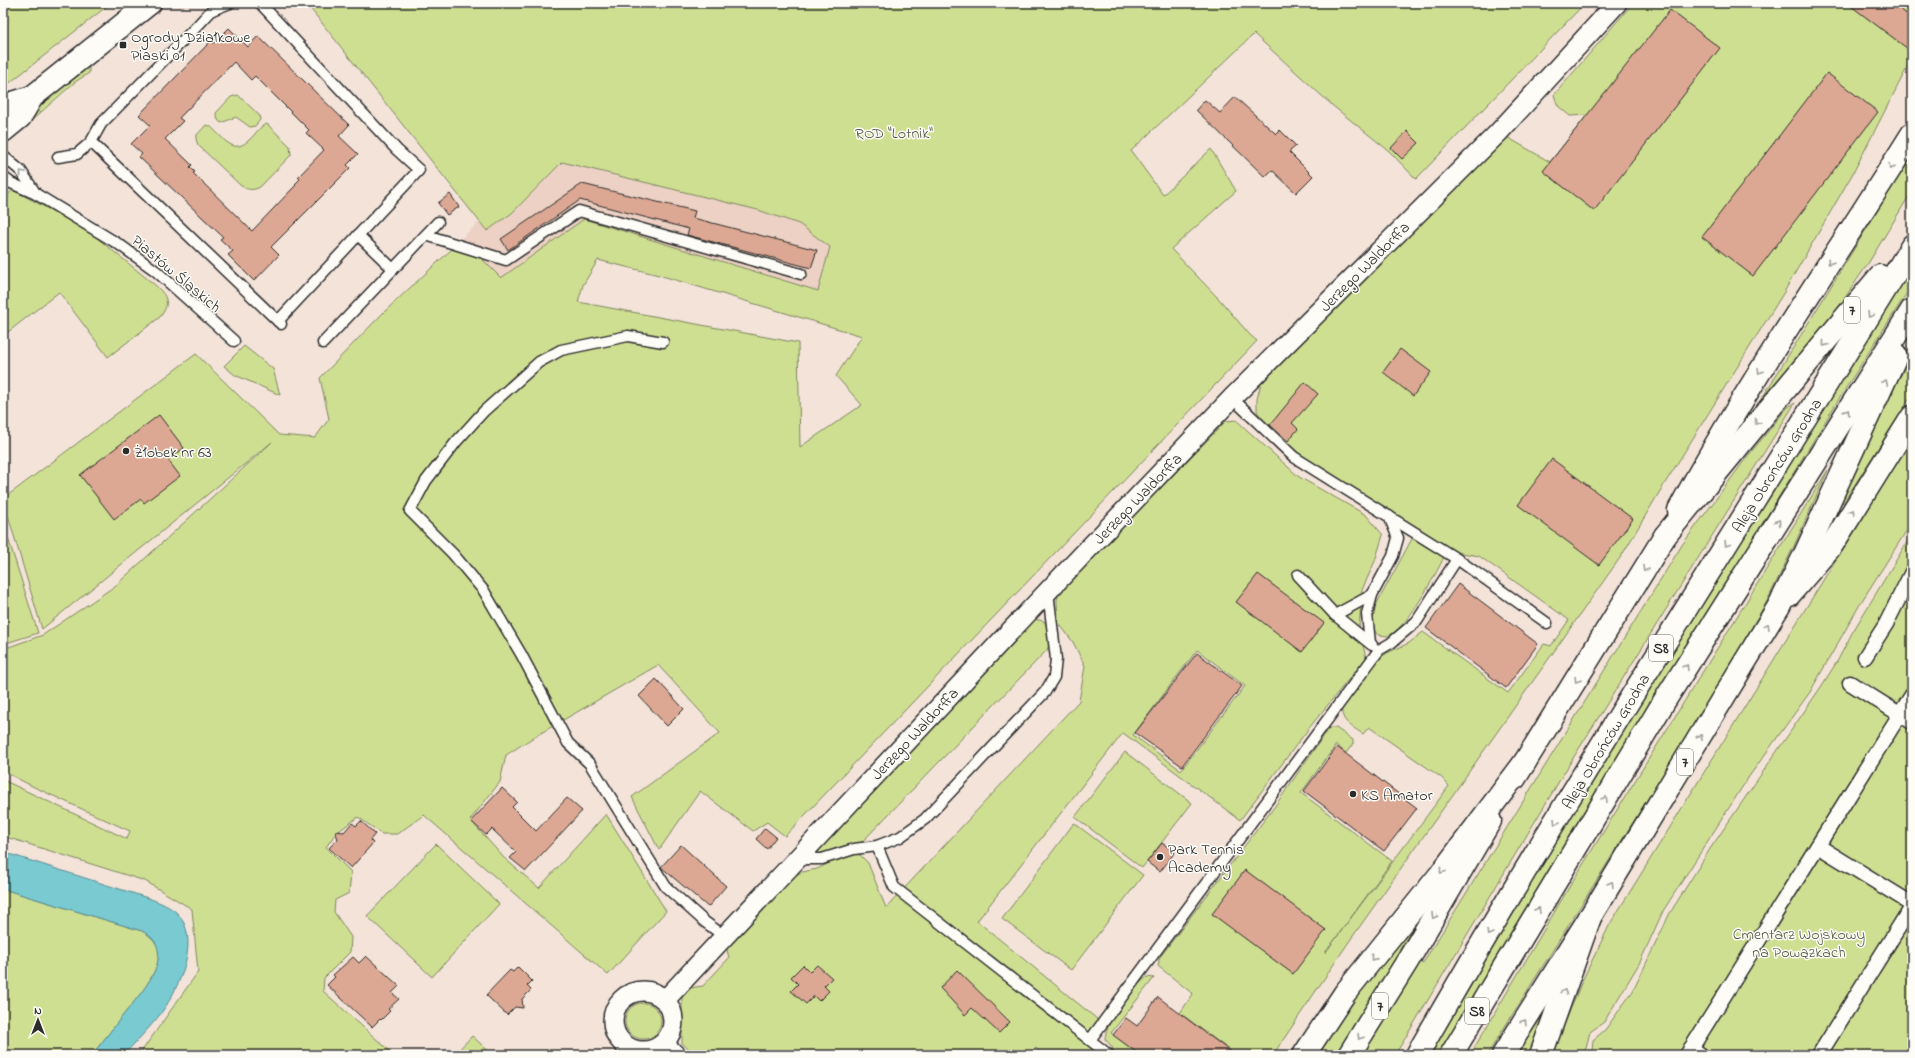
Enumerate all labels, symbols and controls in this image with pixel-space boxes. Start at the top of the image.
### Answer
place label: Ogrody Działkowe Piaski 01 [131,26,251,68]
marker: Ogrody Działkowe Piaski 01 [118,40,128,50]
park label: ROD "Lotnik" [855,122,933,146]
one-way arrow [1889,163,1896,170]
one-way arrow [19,171,26,178]
street label: Jerzego Waldorffa [1315,217,1416,318]
street label: Piastów Śląskich [126,230,226,319]
one-way arrow [1827,258,1835,265]
road number: 7 [1844,297,1860,323]
one-way arrow [1867,311,1874,318]
one-way arrow [1822,339,1829,346]
one-way arrow [1757,367,1765,374]
one-way arrow [1880,378,1888,385]
street label: Aleja Obrońców Grodna [1727,394,1829,538]
one-way arrow [1843,409,1850,416]
one-way arrow [1755,417,1762,424]
place label: Żłobek nr 63 [134,441,212,465]
marker: Żłobek nr 63 [121,446,131,456]
street label: Jerzego Waldorffa [1088,448,1189,551]
one-way arrow [1848,509,1855,516]
one-way arrow [1773,519,1781,526]
one-way arrow [1724,540,1731,547]
one-way arrow [1642,565,1650,572]
one-way arrow [1762,623,1770,630]
road number: S8 [1649,635,1673,661]
one-way arrow [1681,664,1689,671]
street label: Aleja Obrońców Grodna [1557,670,1657,814]
one-way arrow [1574,676,1581,683]
street label: Jerzego Waldorffa [866,682,965,786]
one-way arrow [1695,734,1702,741]
road number: 7 [1677,749,1693,775]
place label: KS Amator [1361,784,1433,808]
marker: KS Amator [1348,789,1358,799]
one-way arrow [1600,796,1608,803]
one-way arrow [1554,818,1561,825]
place label: Park Tennis Academy [1168,838,1244,880]
marker: Park Tennis Academy [1155,852,1165,862]
one-way arrow [1440,867,1447,874]
one-way arrow [1606,881,1613,888]
one-way arrow [1533,907,1540,914]
one-way arrow [1432,912,1439,919]
park label: Cmentarz Wojskowy na Powązkach [1733,923,1865,965]
one-way arrow [1486,929,1494,936]
one-way arrow [1371,953,1378,960]
one-way arrow [1559,989,1567,996]
road number: 7 [1372,993,1388,1019]
road number: S8 [1465,998,1489,1024]
north arrow [18,1000,58,1040]
text: N [34,1003,42,1019]
one-way arrow [1519,1019,1527,1026]
one-way arrow [1358,1033,1365,1040]

